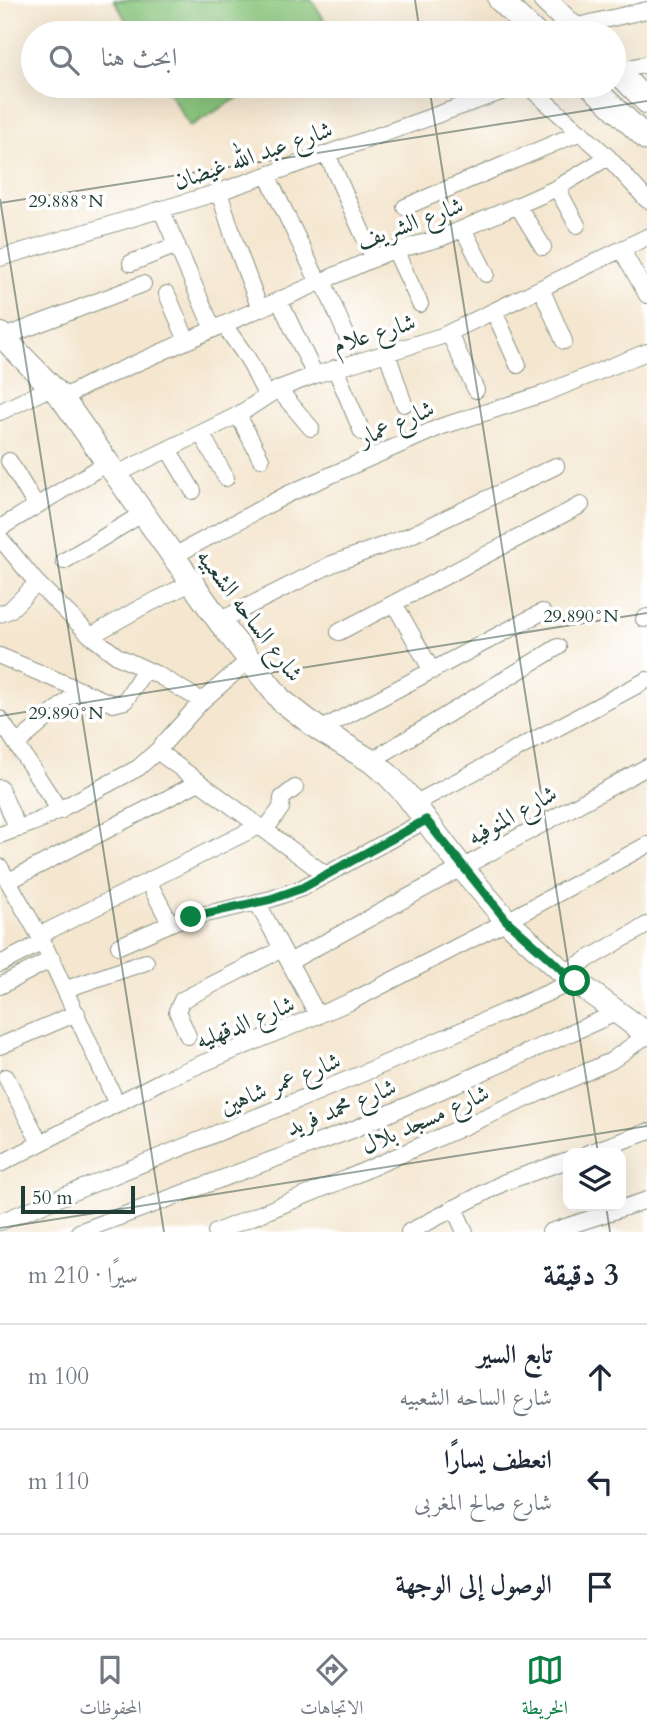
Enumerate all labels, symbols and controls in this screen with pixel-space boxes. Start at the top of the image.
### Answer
search box [21,21,626,98]
text: ابحث هنا [101,40,177,75]
icon: search [45,41,83,79]
street label: شارع عبد الله غيضان [168,110,338,201]
text: 29.888°N [28,189,104,214]
street label: شارع الشريف [352,189,469,261]
street label: شارع علام [329,305,421,365]
street label: شارع عمار [351,392,441,458]
street label: شارع الساحه الشعبيه [186,542,311,691]
text: 29.890°N [543,604,619,629]
text: 29.890°N [28,701,104,726]
street label: شارع المنوفيه [461,777,565,856]
route end [175,901,206,932]
route start [559,965,590,996]
street label: شارع الدقهليه [191,988,301,1060]
street label: شارع عمر شاهين [215,1044,347,1126]
street label: شارع محمد فريد [281,1070,402,1147]
street label: شارع مسجد بلال [356,1076,496,1165]
map controls [563,1148,626,1211]
button: layers [563,1148,626,1211]
scale bar [21,1183,135,1215]
text: 50 m [32,1185,73,1211]
text: 3 دقيقة [543,1255,619,1296]
text: سيرًا · 210 m [28,1260,138,1291]
text: تابع السير [477,1337,552,1372]
icon: ahead [581,1358,619,1396]
text: 100 m [28,1361,89,1392]
text: شارع الساحه الشعبيه [399,1382,552,1413]
text: انعطف يسارًا [444,1442,552,1477]
icon: left [581,1463,619,1501]
text: 110 m [28,1466,89,1497]
text: شارع صالح المغربى [414,1487,552,1518]
text: الوصول إلى الوجهة [396,1567,552,1602]
icon: arrive [581,1568,619,1606]
tab: المحفوظات [79,1651,142,1726]
tab: الاتجاهات [300,1651,363,1726]
tab: الخريطة [522,1651,568,1726]

